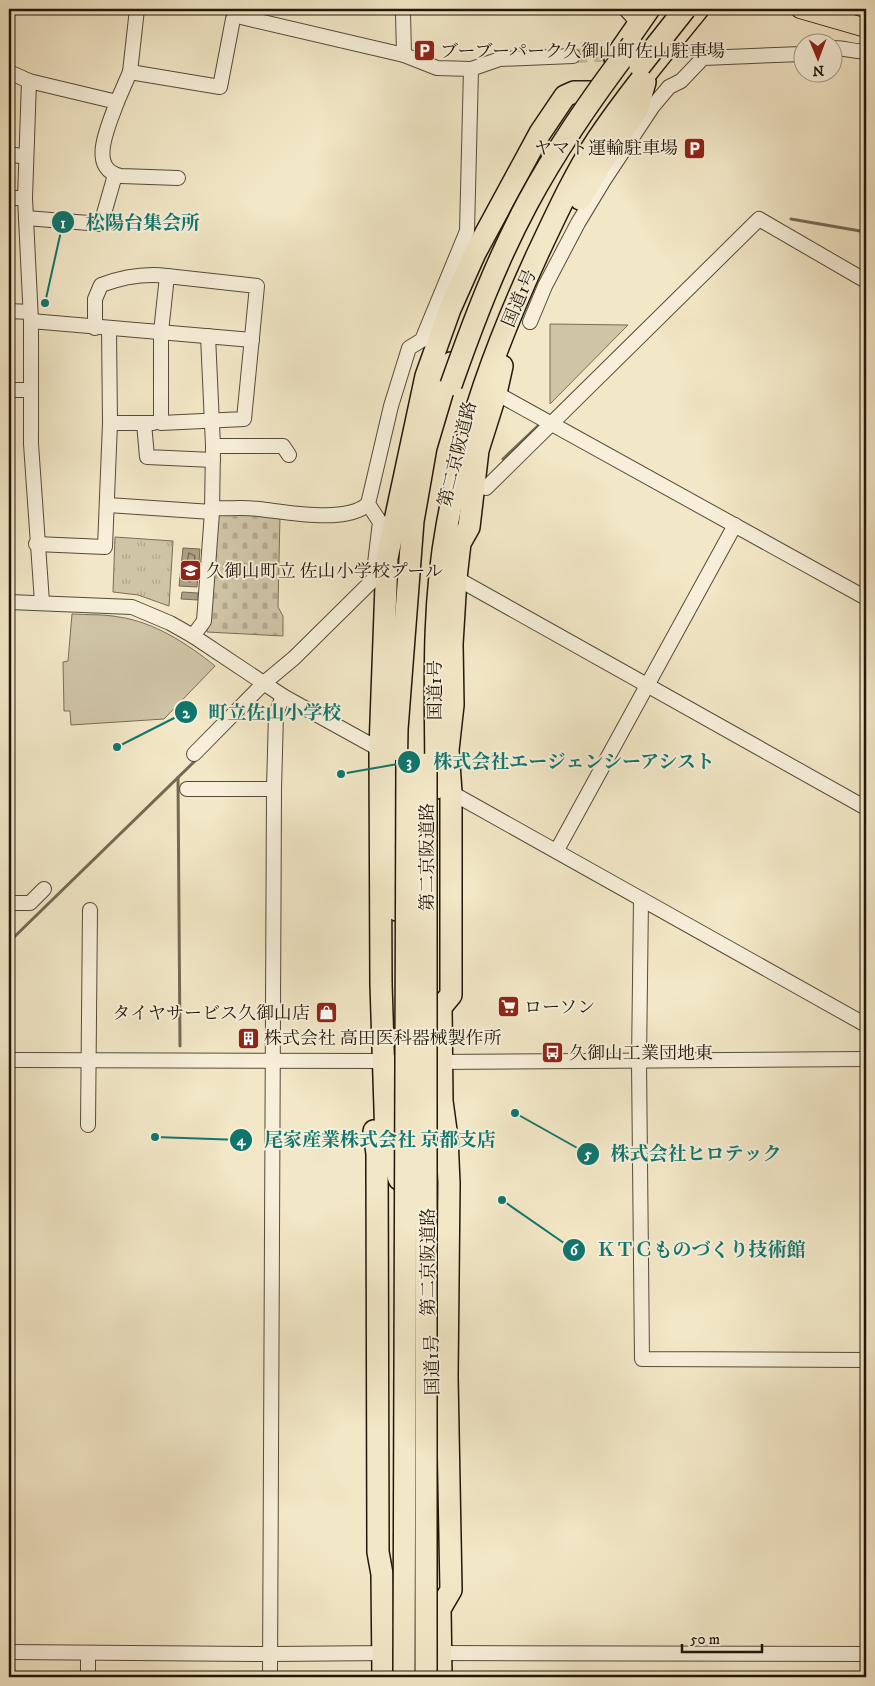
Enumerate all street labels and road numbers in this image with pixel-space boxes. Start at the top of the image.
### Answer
street label: 国道1号 [498,266,542,331]
street label: 第二京阪道路 [434,399,482,509]
street label: 国道1号 [425,660,447,720]
street label: 第二京阪道路 [417,803,439,911]
street label: 第二京阪道路 [418,1208,440,1316]
street label: 国道1号 [421,1334,445,1395]

